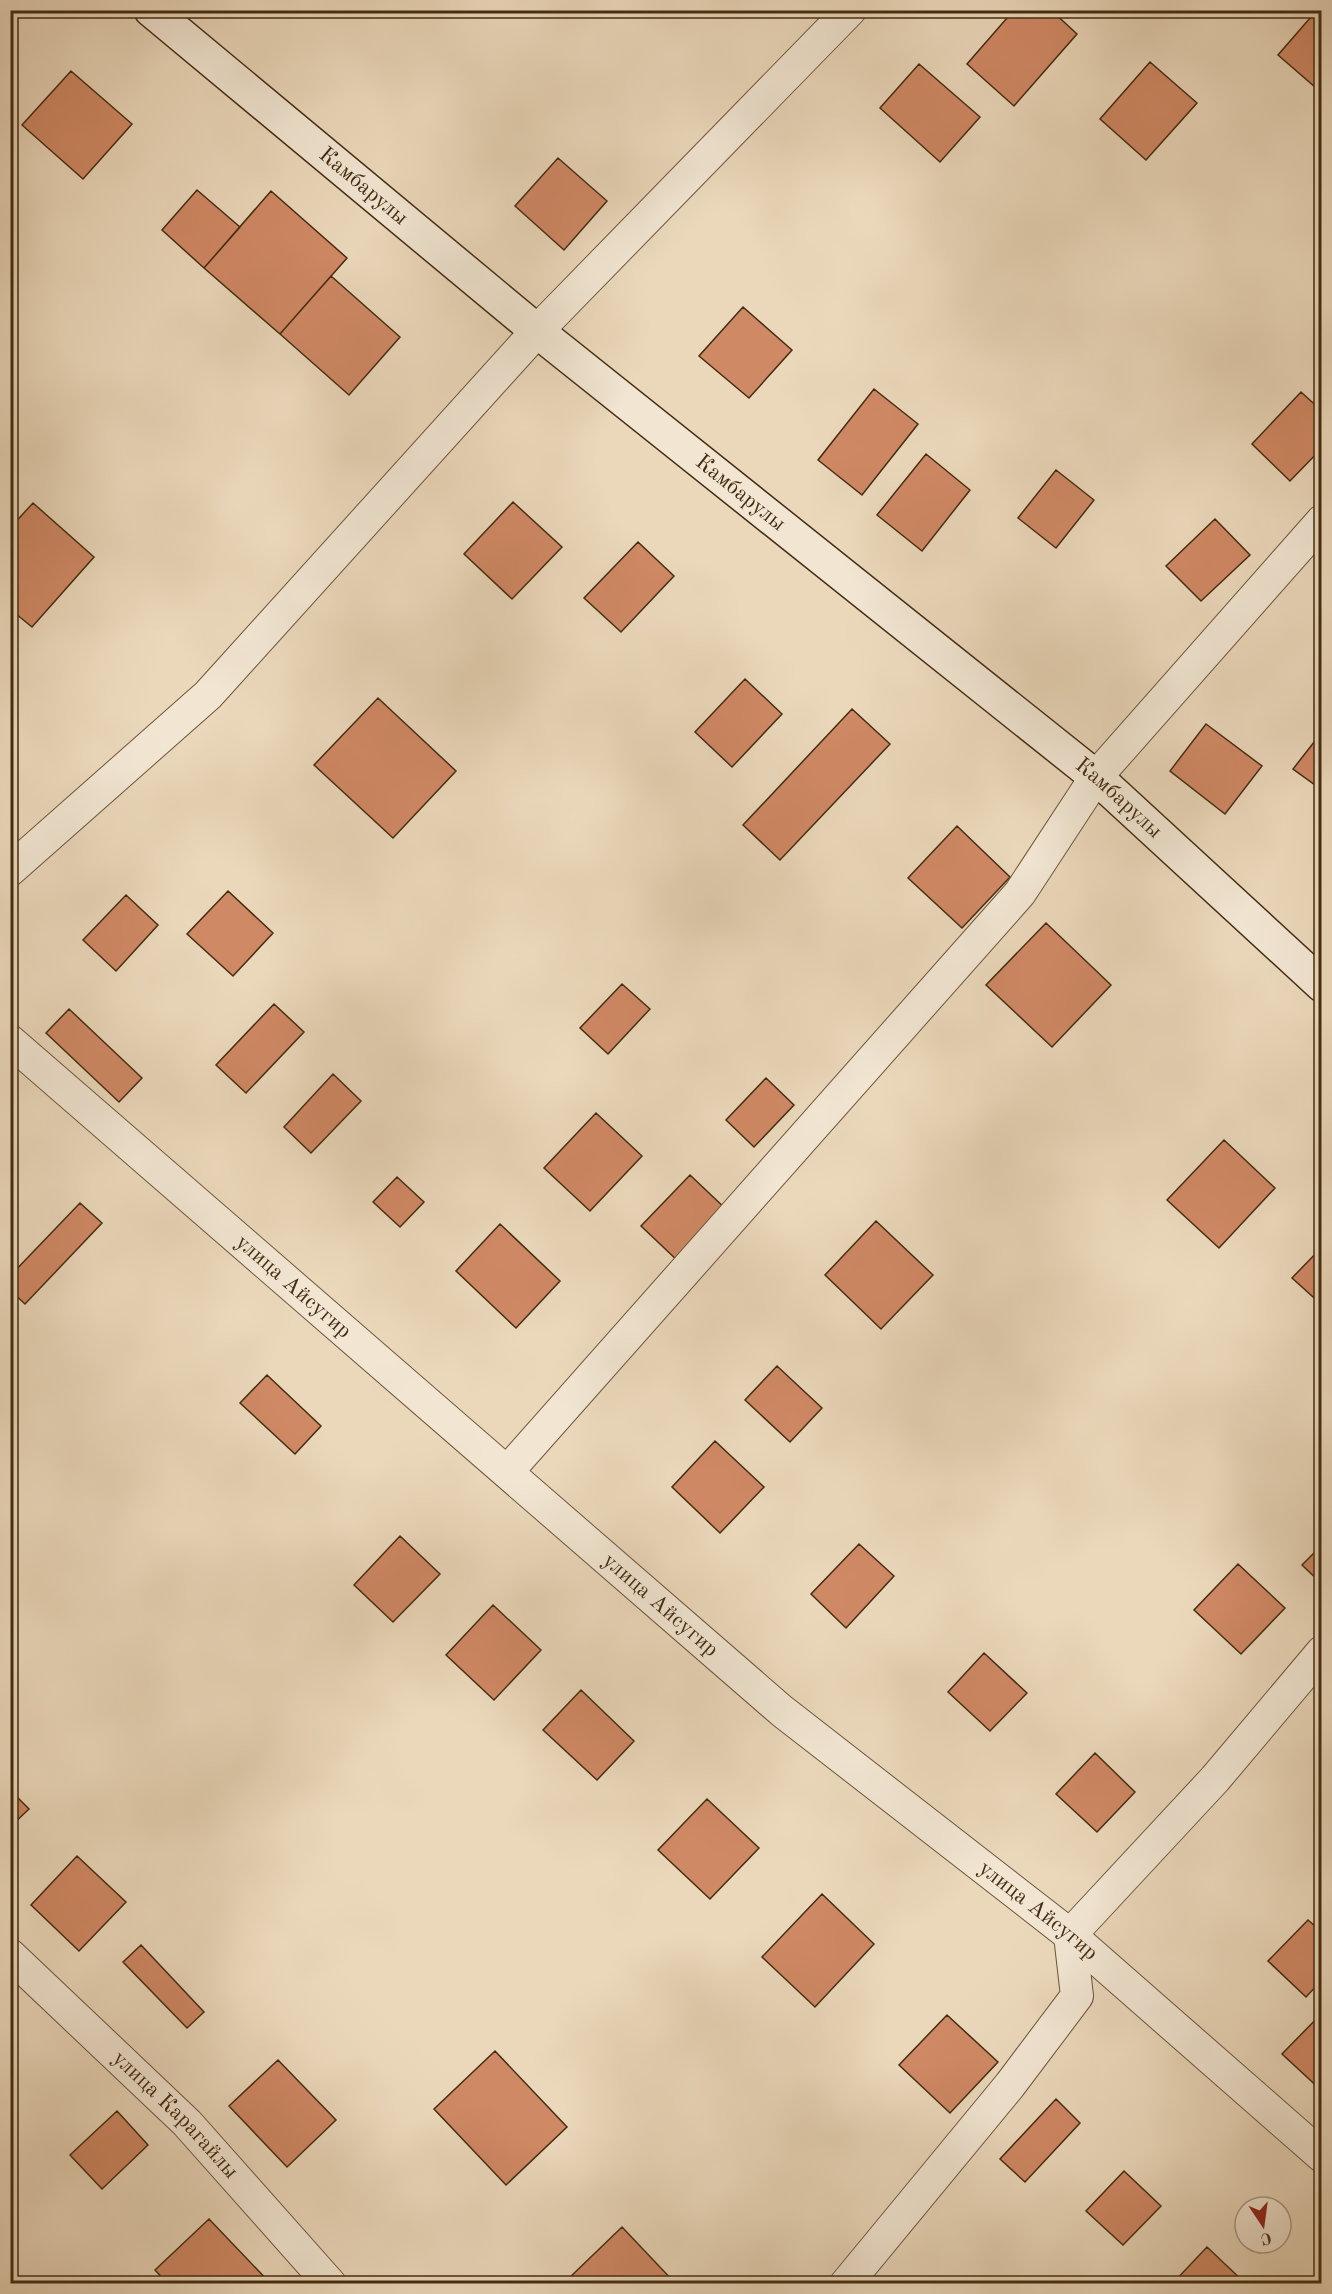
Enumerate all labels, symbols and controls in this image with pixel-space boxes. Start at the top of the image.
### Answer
street label: Камбарулы [315,143,412,230]
street label: Камбарулы [691,451,789,536]
street label: Камбарулы [1071,754,1166,843]
street label: улица Айсугир [231,1231,355,1343]
street label: улица Айсугир [598,1549,722,1661]
street label: улица Айсугир [974,1857,1102,1965]
street label: улица Карагайлы [108,2047,242,2183]
north arrow [1233,2195,1293,2255]
text: С [1259,2229,1273,2247]

